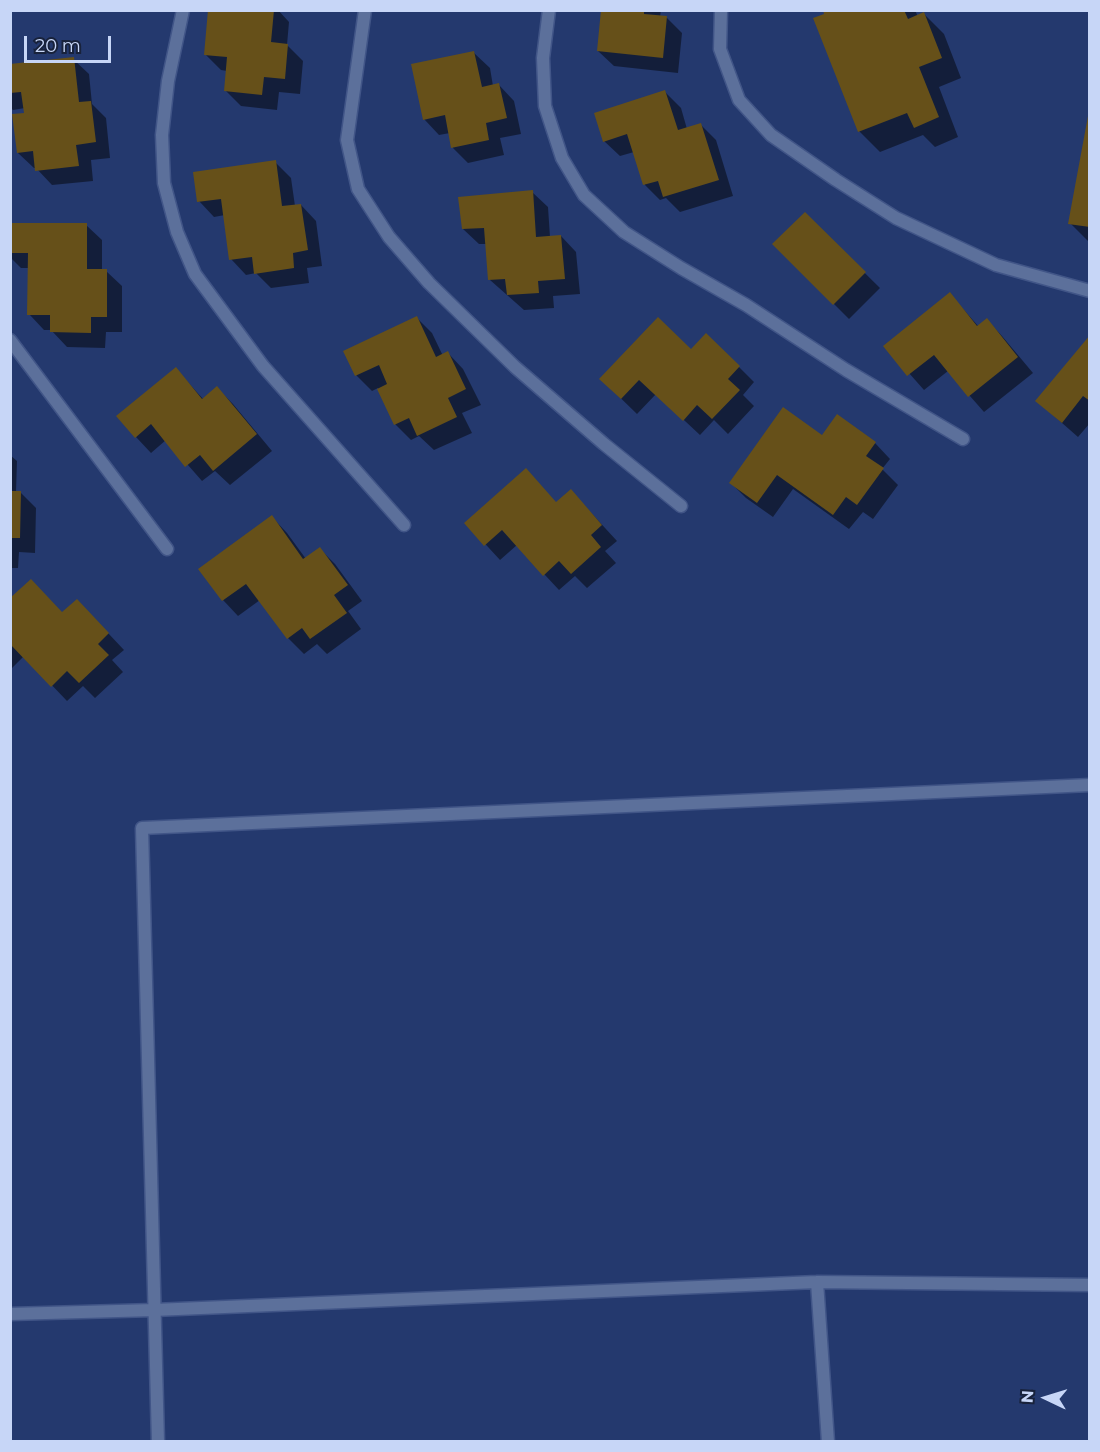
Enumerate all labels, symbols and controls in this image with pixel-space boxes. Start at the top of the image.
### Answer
scale bar [27,24,114,62]
text: 20 m [35,35,81,57]
north arrow [1016,1368,1076,1428]
text: N [1018,1390,1037,1404]

